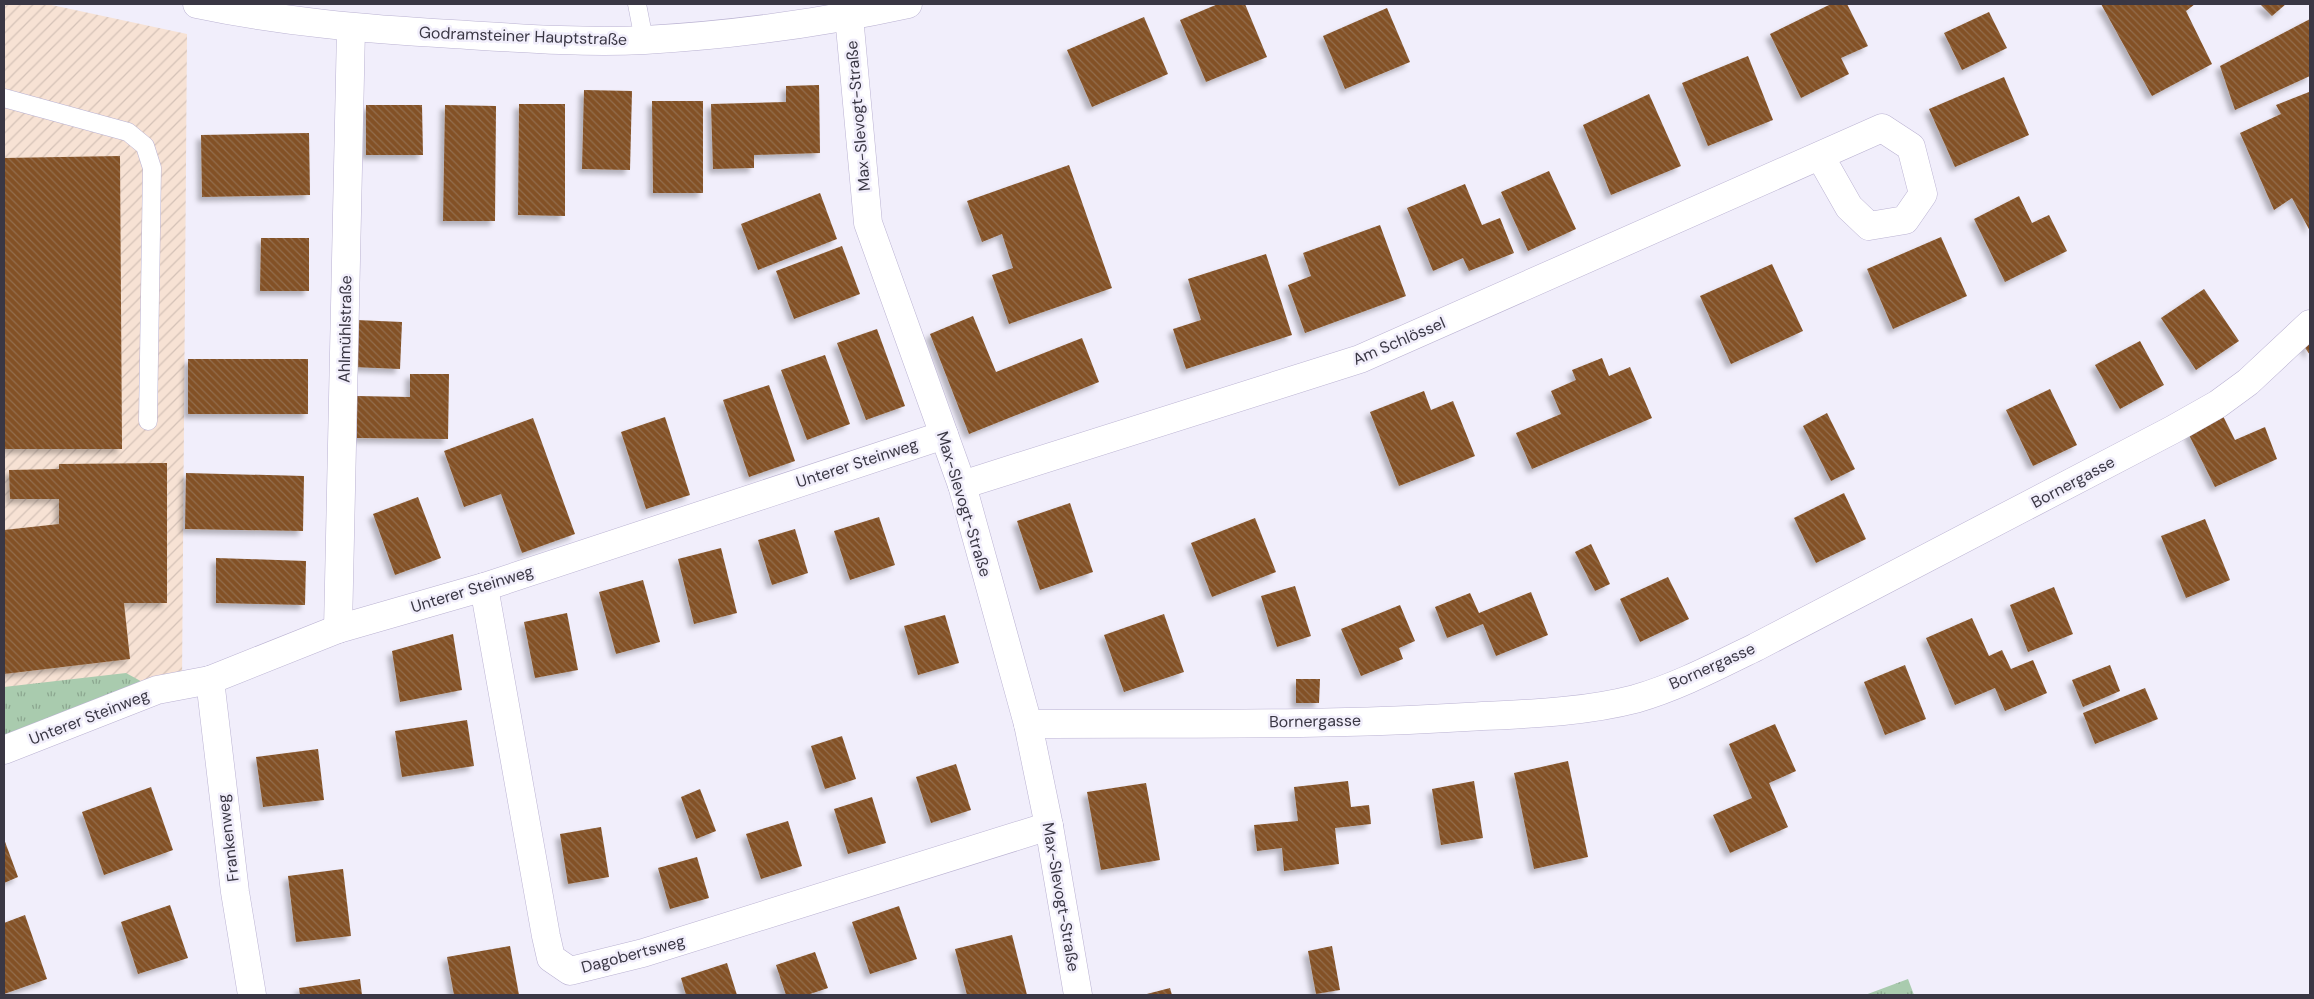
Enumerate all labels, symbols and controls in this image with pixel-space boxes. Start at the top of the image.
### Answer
street label: Godramsteiner Hauptstraße [419,22,627,50]
street label: Max-Slevogt-Straße [841,40,875,192]
street label: Ahlmühlstraße [334,275,356,383]
street label: Am Schlössel [1350,312,1448,370]
street label: Max-Slevogt-Straße [932,429,996,579]
street label: Unterer Steinweg [793,433,921,493]
street label: Bornergasse [2028,451,2118,513]
street label: Unterer Steinweg [408,560,536,618]
street label: Bornergasse [1666,638,1758,694]
street label: Unterer Steinweg [26,684,152,750]
street label: Bornergasse [1269,710,1361,732]
street label: Frankenweg [212,793,244,883]
street label: Max-Slevogt-Straße [1038,821,1084,973]
street label: Dagobertsweg [579,930,687,978]

